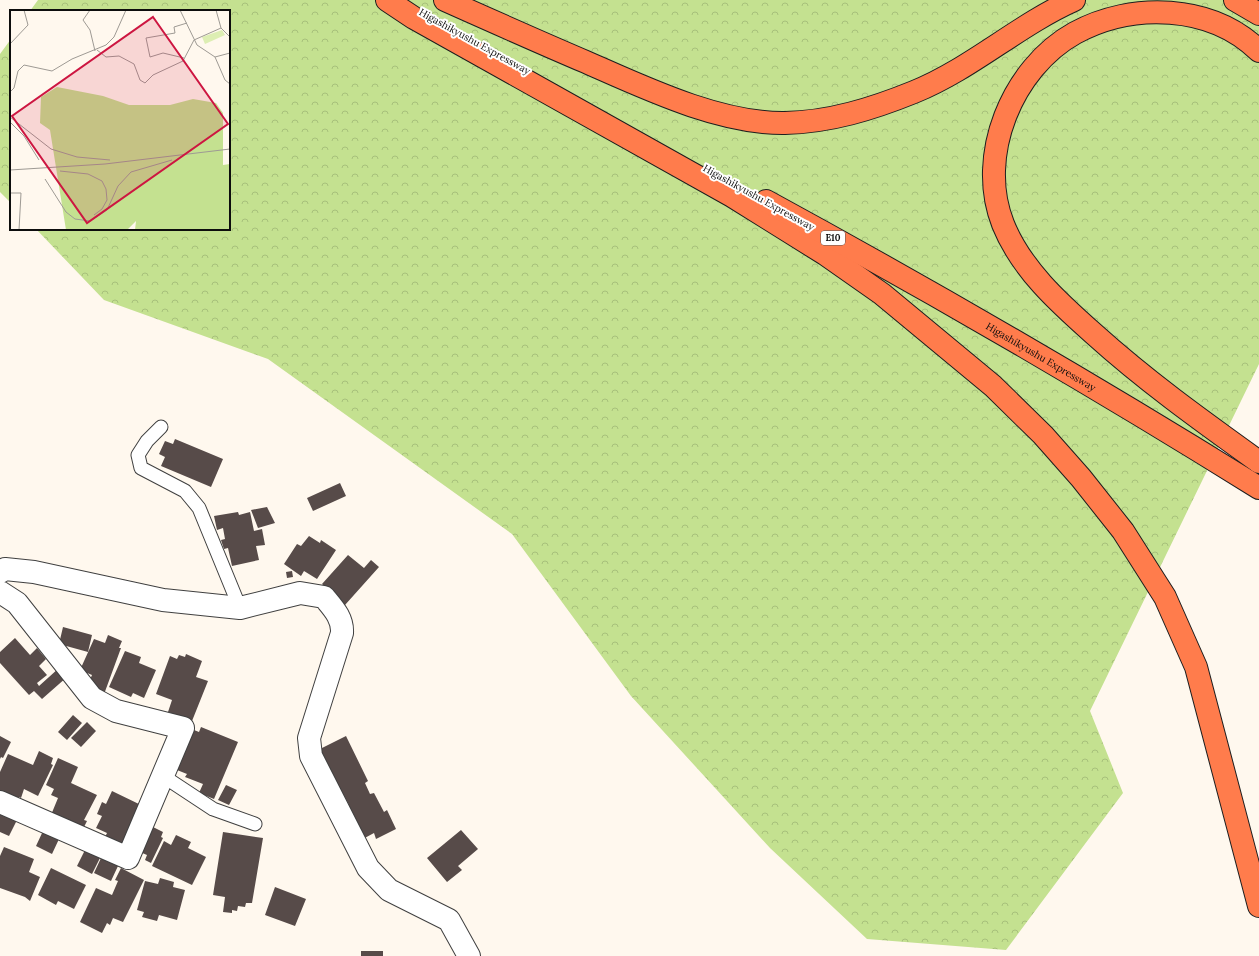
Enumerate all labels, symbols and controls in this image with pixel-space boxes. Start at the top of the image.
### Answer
street label: Higashikyushu Expressway [417,5,533,78]
inset map [10,10,230,230]
street label: Higashikyushu Expressway [701,161,817,234]
road number: E10 [821,231,845,245]
street label: Higashikyushu Expressway [983,320,1099,395]

